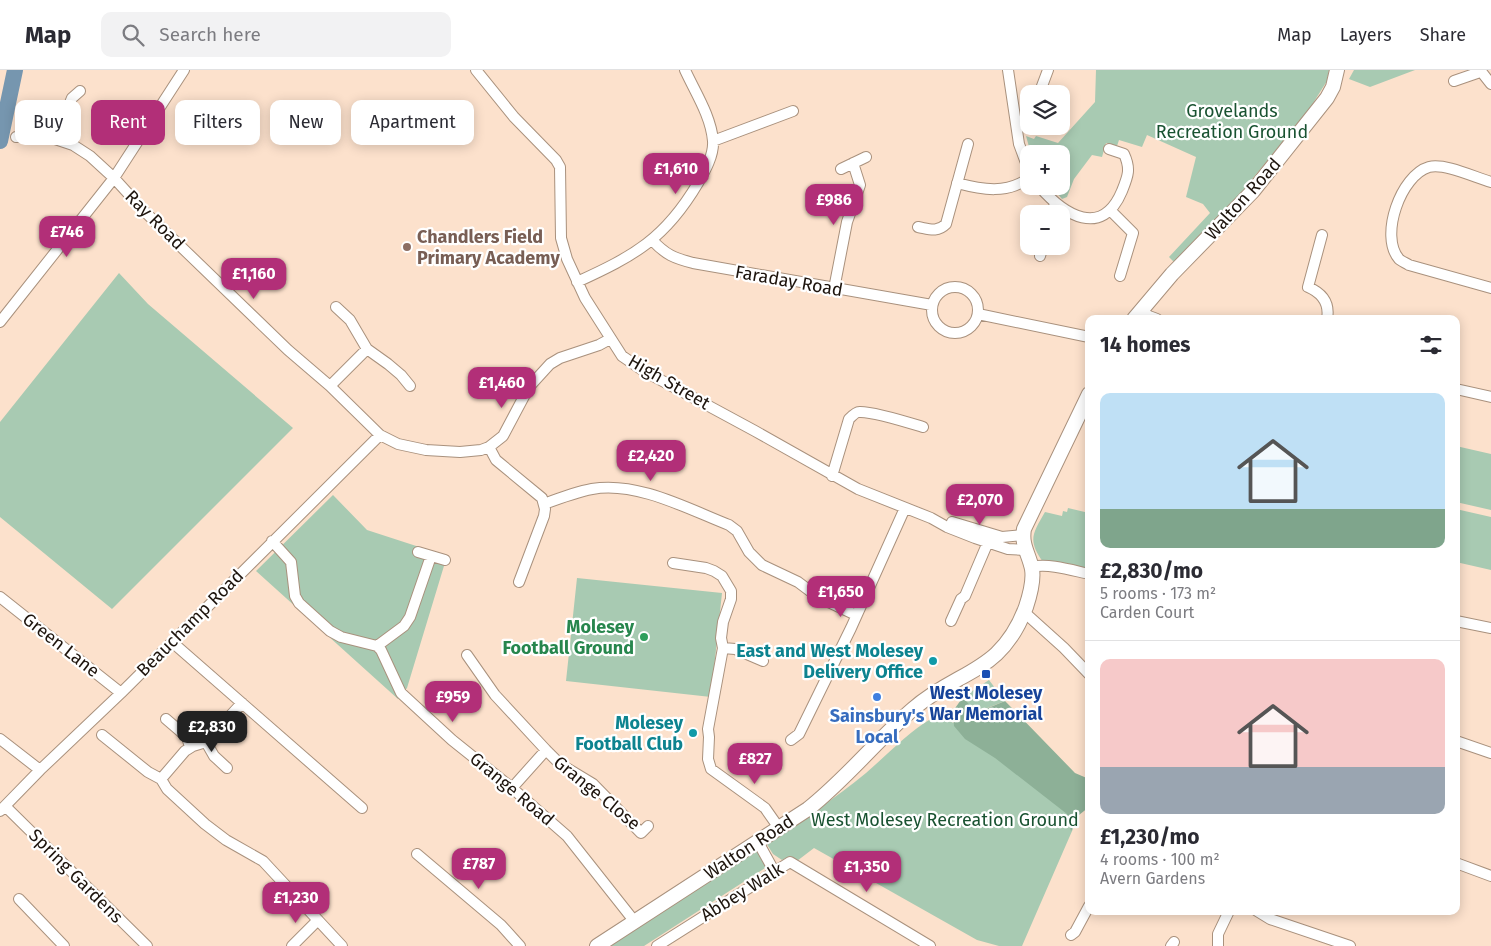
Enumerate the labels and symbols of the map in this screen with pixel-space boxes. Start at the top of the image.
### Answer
park label: Grovelands Recreation Ground [1156,100,1308,143]
pin: £1,610 [635,152,717,195]
street label: Walton Road [1200,153,1286,245]
pin: £986 [804,184,864,226]
street label: Ray Road [121,186,189,254]
pin: £746 [37,216,97,258]
place label: Chandlers Field Primary Academy [417,226,560,269]
marker: Chandlers Field Primary Academy [401,241,413,253]
pin: £1,160 [213,258,295,300]
street label: Faraday Road [733,261,845,301]
street label: High Street [624,350,714,414]
pin: £1,460 [461,366,543,409]
pin: £2,420 [610,440,692,482]
pin: £2,070 [939,484,1021,526]
street label: Beauchamp Road [132,565,248,681]
pin: £1,650 [800,576,882,618]
street label: Green Lane [18,608,104,682]
place label: Molesey Football Ground [502,616,635,659]
marker: Molesey Football Ground [638,631,650,643]
place label: East and West Molesey Delivery Office [736,640,924,683]
marker: East and West Molesey Delivery Office [927,655,939,667]
marker: West Molesey War Memorial [980,668,992,680]
pin: £959 [423,680,483,723]
place label: West Molesey War Memorial [929,682,1043,725]
marker: Sainsbury's Local [871,691,883,703]
place label: Sainsbury's Local [830,705,925,748]
pin: £2,830 [171,710,253,753]
place label: Molesey Football Club [575,712,684,755]
marker: Molesey Football Club [687,727,699,739]
pin: £827 [725,742,785,785]
street label: Grange Road [465,747,559,831]
street label: Grange Close [549,751,645,835]
park label: West Molesey Recreation Ground [811,809,1079,831]
street label: Walton Road [700,810,798,884]
street label: Spring Gardens [24,824,128,928]
pin: £787 [449,848,509,890]
pin: £1,350 [826,850,908,893]
street label: Abbey Walk [697,857,788,926]
pin: £1,230 [255,882,337,924]

